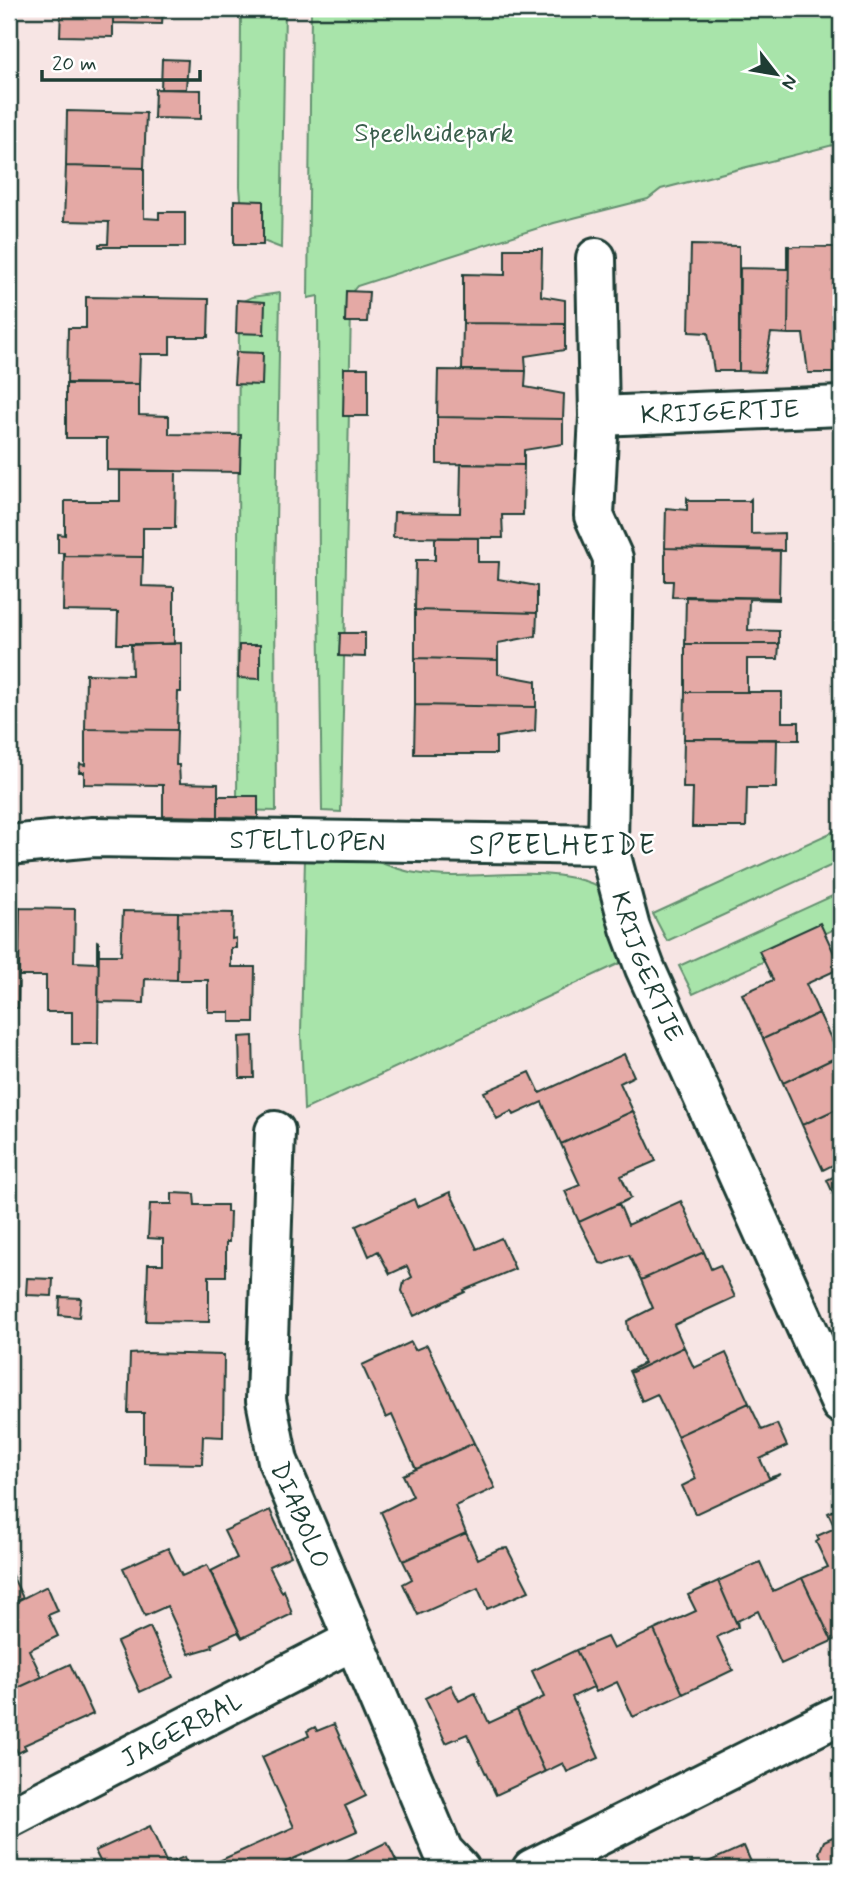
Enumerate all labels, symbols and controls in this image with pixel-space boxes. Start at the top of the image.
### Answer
scale bar [42,38,200,82]
north arrow [742,38,812,108]
text: 20 m [52,50,97,78]
text: N [775,70,803,94]
park label: Speelheidepark [354,117,514,151]
street label: KRIJGERTJE [640,393,800,433]
street label: STELTLOPEN [229,824,386,861]
district label: SPEELHEIDE [469,828,657,865]
street label: KRIJGERTJE [602,888,691,1047]
street label: DIABOLO [261,1457,337,1574]
street label: JAGERBAL [116,1685,249,1776]

